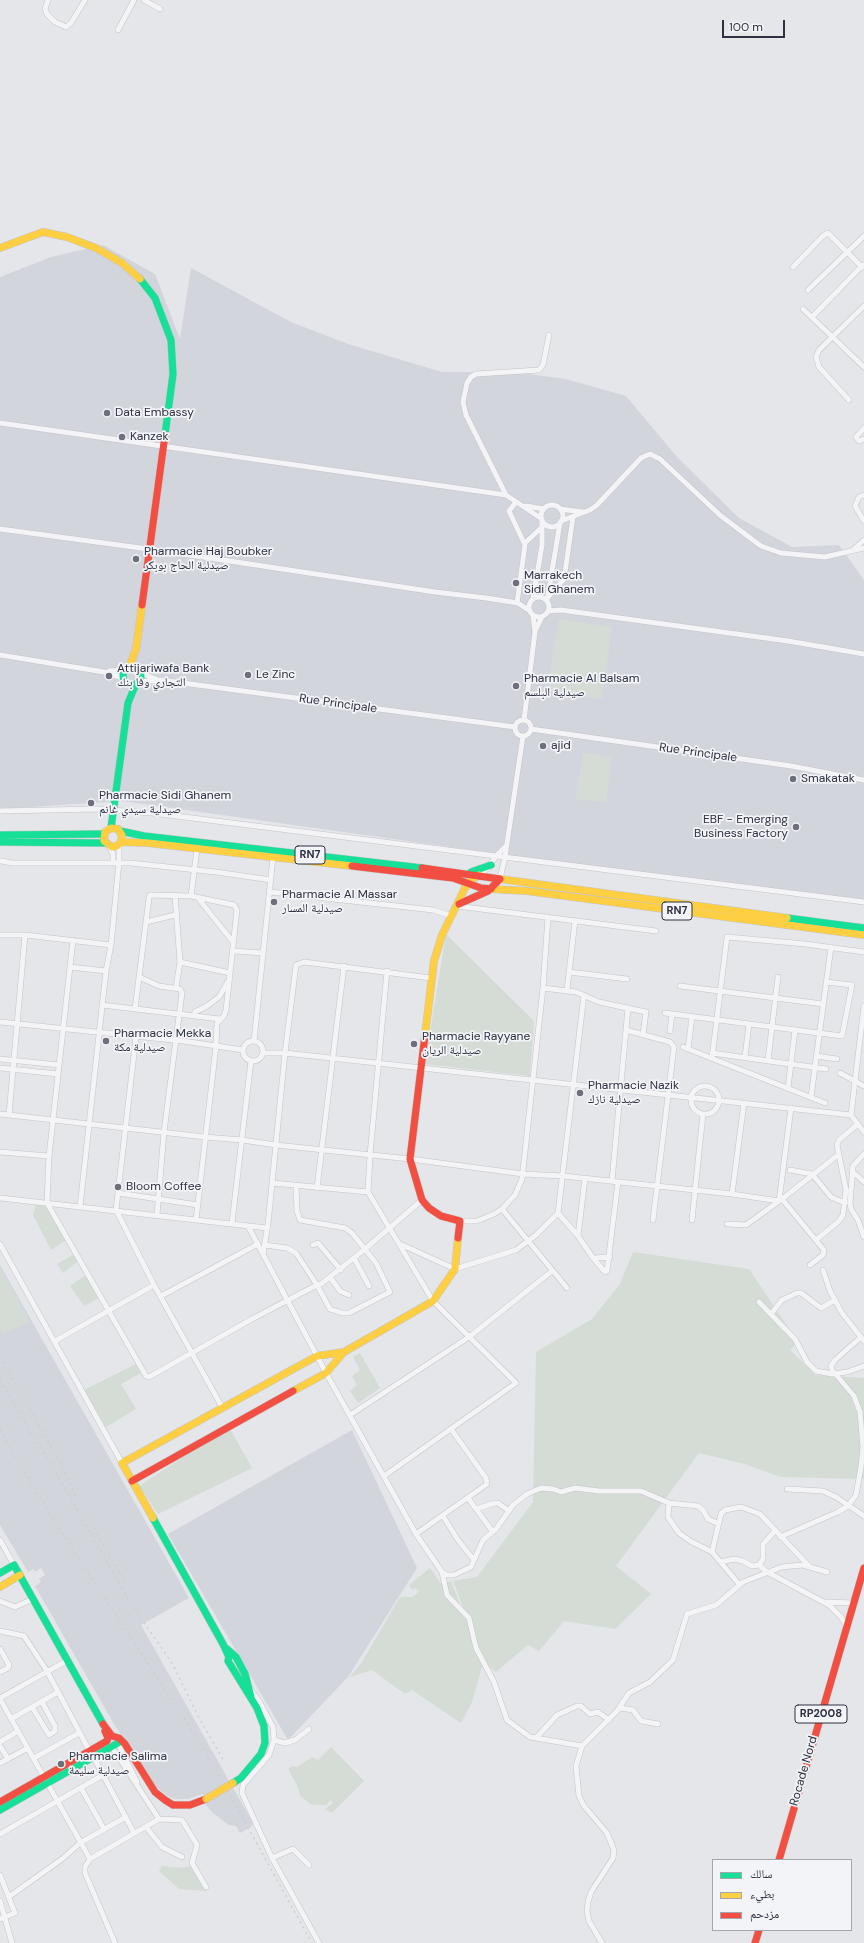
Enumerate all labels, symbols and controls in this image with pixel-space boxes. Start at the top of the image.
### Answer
scale bar [724,12,787,38]
text: 100 m [729,19,763,35]
place label: Data Embassy [115,406,194,420]
marker: Data Embassy [102,408,112,418]
place label: Kanzek [130,430,169,444]
marker: Kanzek [117,432,127,442]
place label: Pharmacie Haj Boubker صيدلية الحاج بوبكر [144,545,272,573]
marker: Pharmacie Haj Boubker صيدلية الحاج بوبكر [131,554,141,564]
place label: Marrakech Sidi Ghanem [524,569,594,597]
marker: Marrakech Sidi Ghanem [511,578,521,588]
place label: Attijariwafa Bank التجاري وفا بنك [117,662,209,690]
place label: Le Zinc [256,668,295,682]
marker: Le Zinc [243,670,253,680]
marker: Attijariwafa Bank التجاري وفا بنك [104,671,114,681]
place label: Pharmacie Al Balsam صيدلية البلسم [524,672,639,700]
marker: Pharmacie Al Balsam صيدلية البلسم [511,681,521,691]
street label: Rue Principale [298,691,378,717]
place label: ajid [551,739,571,753]
street label: Rue Principale [658,740,738,766]
marker: ajid [538,741,548,751]
place label: Smakatak [801,772,855,786]
marker: Smakatak [788,774,798,784]
place label: Pharmacie Sidi Ghanem صيدلية سيدي غانم [99,789,231,817]
marker: Pharmacie Sidi Ghanem صيدلية سيدي غانم [86,798,96,808]
place label: EBF - Emerging Business Factory [694,813,788,841]
marker: EBF - Emerging Business Factory [791,822,801,832]
road number: RN7 [295,846,325,864]
place label: Pharmacie Al Massar صيدلية المسار [282,888,397,916]
marker: Pharmacie Al Massar صيدلية المسار [269,897,279,907]
road number: RN7 [662,902,692,920]
place label: Pharmacie Mekka صيدلية مكة [114,1027,211,1055]
place label: Pharmacie Rayyane صيدلية الريان [422,1030,530,1058]
marker: Pharmacie Mekka صيدلية مكة [101,1036,111,1046]
marker: Pharmacie Rayyane صيدلية الريان [409,1039,419,1049]
place label: Pharmacie Nazik صيدلية نازك [588,1079,679,1107]
marker: Pharmacie Nazik صيدلية نازك [575,1088,585,1098]
place label: Bloom Coffee [126,1180,201,1194]
marker: Bloom Coffee [113,1182,123,1192]
road number: RP2008 [795,1705,847,1723]
street label: Rocade Nord [787,1734,821,1808]
place label: Pharmacie Salima صيدلية سليمة [69,1750,167,1778]
marker: Pharmacie Salima صيدلية سليمة [56,1759,66,1769]
legend [712,1859,852,1931]
text: سالك [750,1866,772,1882]
text: بطيء [750,1886,774,1902]
text: مزدحم [750,1906,779,1922]

